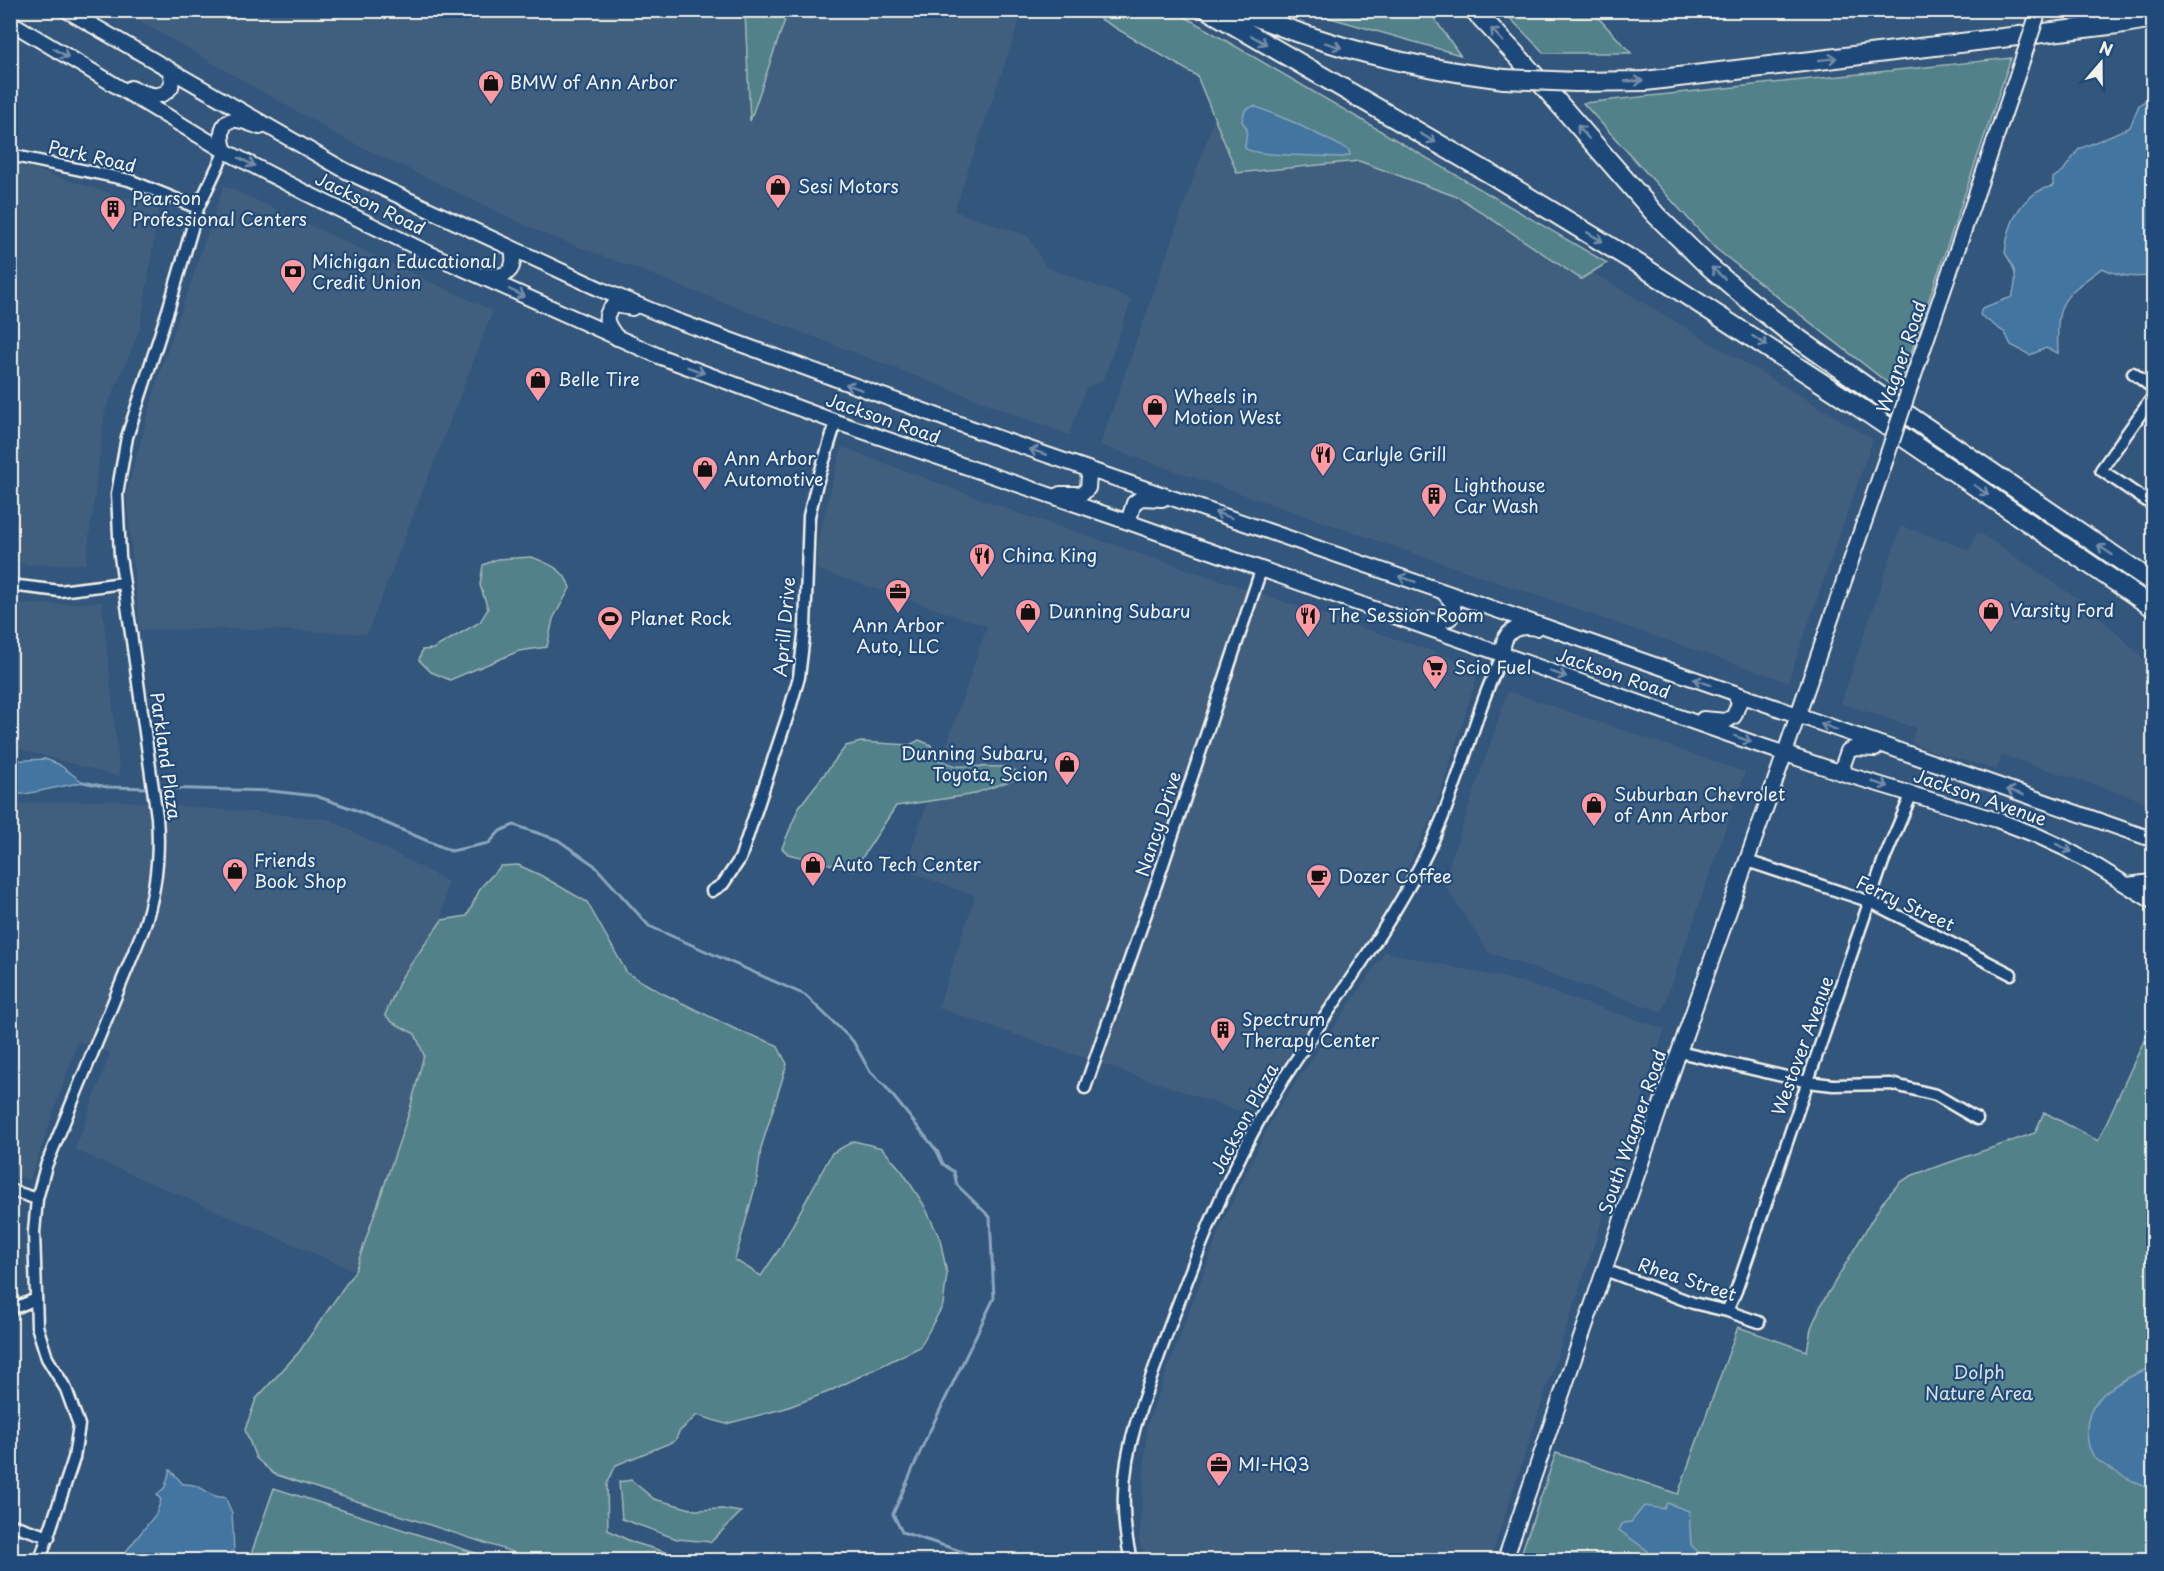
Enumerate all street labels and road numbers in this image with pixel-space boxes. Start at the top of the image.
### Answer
street label: Park Road [46,132,139,179]
street label: Jackson Road [311,164,430,241]
street label: Wagner Road [1869,297,1932,416]
street label: Jackson Road [823,385,944,450]
street label: Aprill Drive [766,576,801,678]
street label: Jackson Road [1553,640,1674,705]
street label: Parkland Plaza [144,690,189,822]
street label: Jackson Avenue [1910,761,2051,832]
street label: Nancy Drive [1128,768,1187,880]
street label: Ferry Street [1852,868,1959,937]
street label: Westover Avenue [1764,972,1839,1119]
street label: South Wagner Road [1591,1046,1672,1217]
street label: Jackson Plaza [1203,1057,1285,1179]
street label: Rhea Street [1635,1250,1740,1307]

